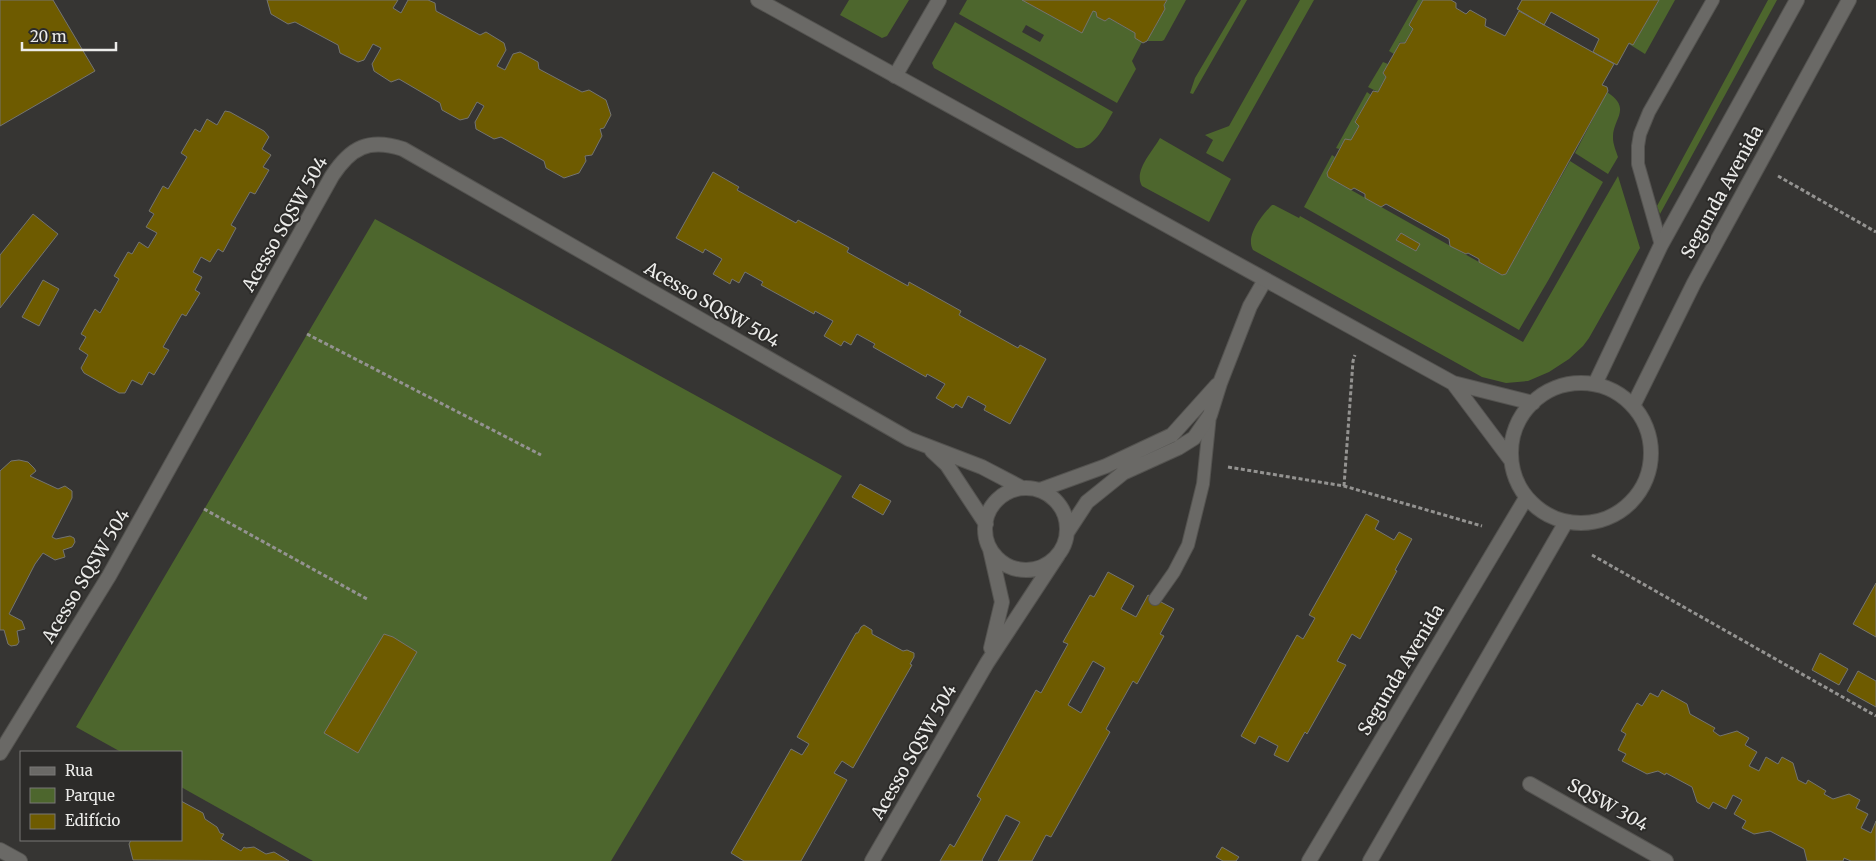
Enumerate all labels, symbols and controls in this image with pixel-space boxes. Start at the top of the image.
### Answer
scale bar [22,20,116,52]
text: 20 m [30,27,67,46]
street label: Segunda Avenida [1675,121,1768,262]
street label: Acesso SQSW 504 [236,152,333,296]
street label: Acesso SQSW 504 [640,256,784,353]
street label: Acesso SQSW 504 [36,504,135,648]
street label: Segunda Avenida [1352,600,1449,739]
street label: Acesso SQSW 504 [865,680,962,824]
legend [20,751,182,841]
text: Rua [65,761,93,780]
street label: SQSW 304 [1564,773,1653,836]
text: Parque [65,786,115,805]
text: Edifício [65,811,121,830]

